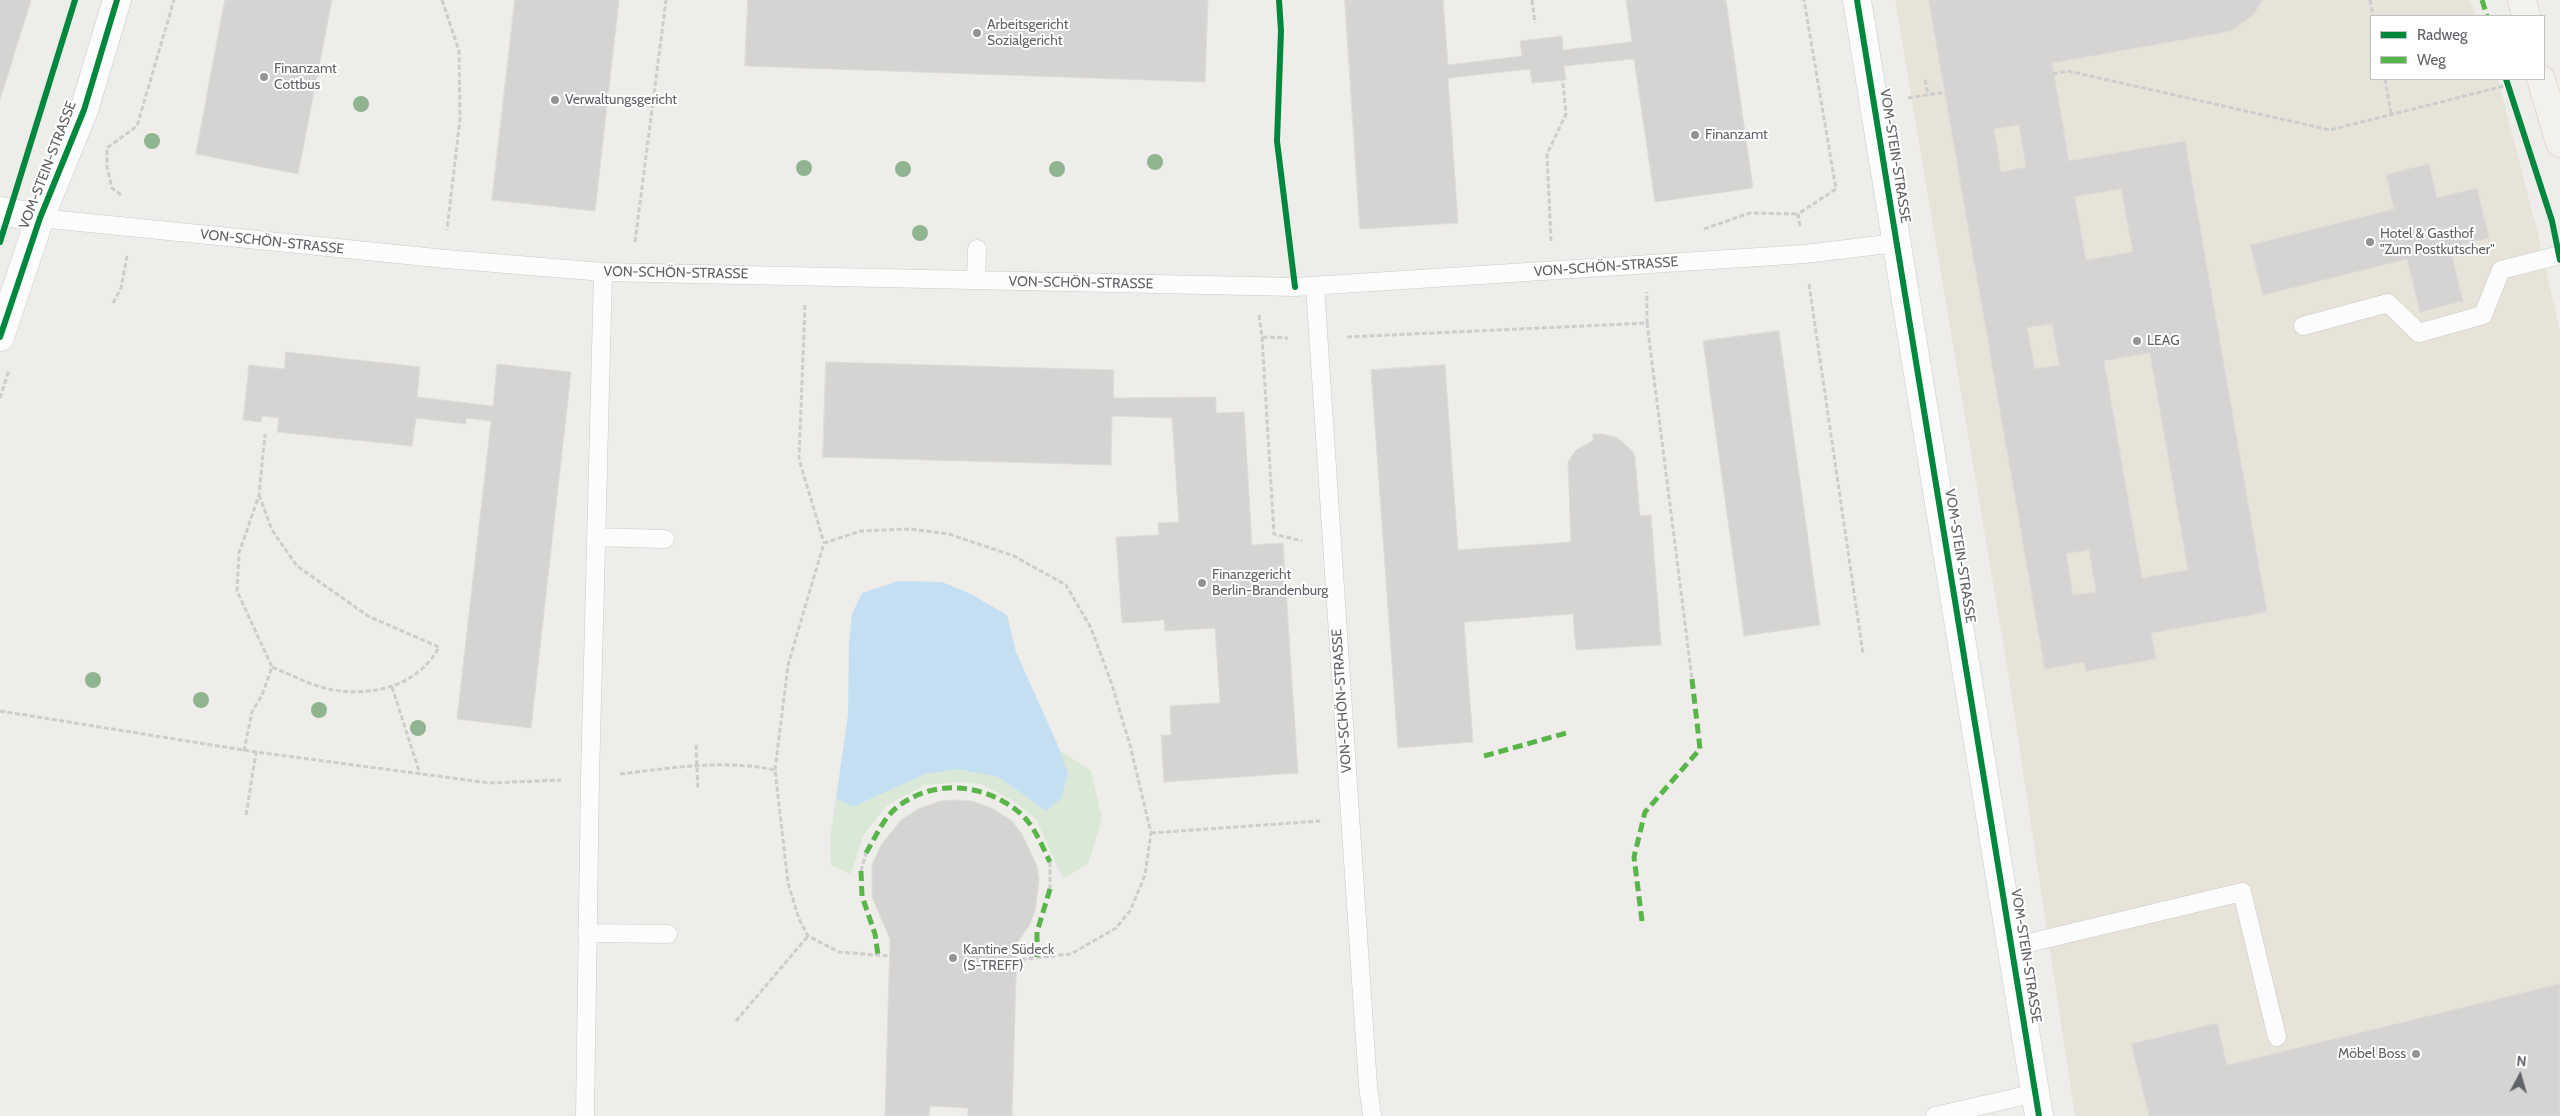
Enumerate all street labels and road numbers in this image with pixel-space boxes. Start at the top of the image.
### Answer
street label: VOM-STEIN-STRASSE [1876,88,1914,224]
street label: VOM-STEIN-STRASSE [16,99,80,231]
street label: VON-SCHÖN-STRASSE [199,226,345,258]
street label: VON-SCHÖN-STRASSE [1533,254,1679,280]
street label: VON-SCHÖN-STRASSE [604,263,748,283]
street label: VON-SCHÖN-STRASSE [1009,273,1153,293]
street label: VOM-STEIN-STRASSE [1941,488,1979,624]
street label: VON-SCHÖN-STRASSE [1329,628,1355,774]
street label: VOM-STEIN-STRASSE [2007,888,2045,1024]

